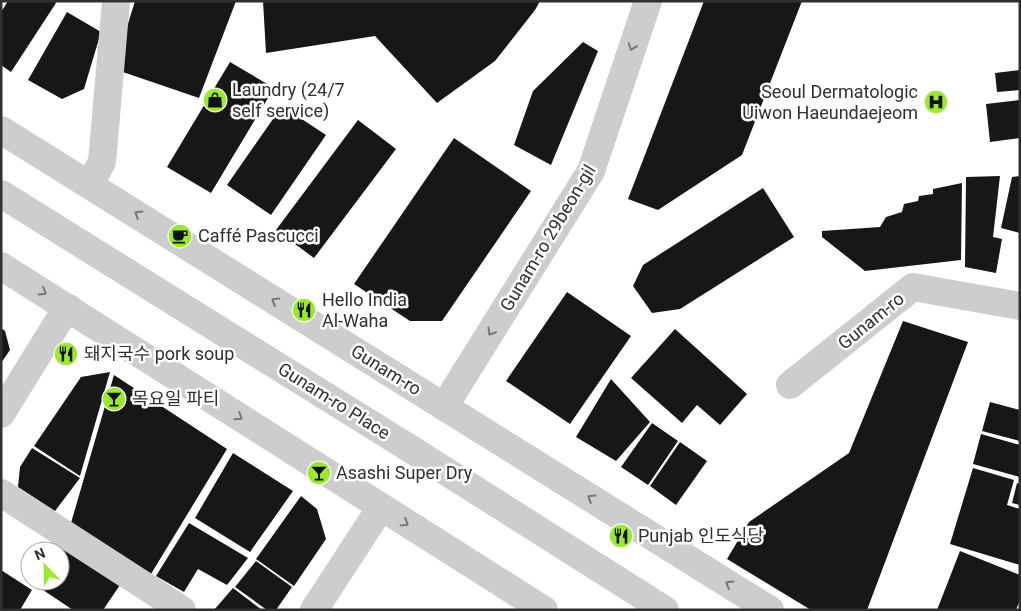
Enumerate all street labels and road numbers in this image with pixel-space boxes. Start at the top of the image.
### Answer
street label: Gunam-ro 29beon-gil [495,161,600,315]
street label: Gunam-ro [833,288,908,354]
street label: Gunam-ro [347,340,425,399]
street label: Gunam-ro Place [274,358,394,443]

